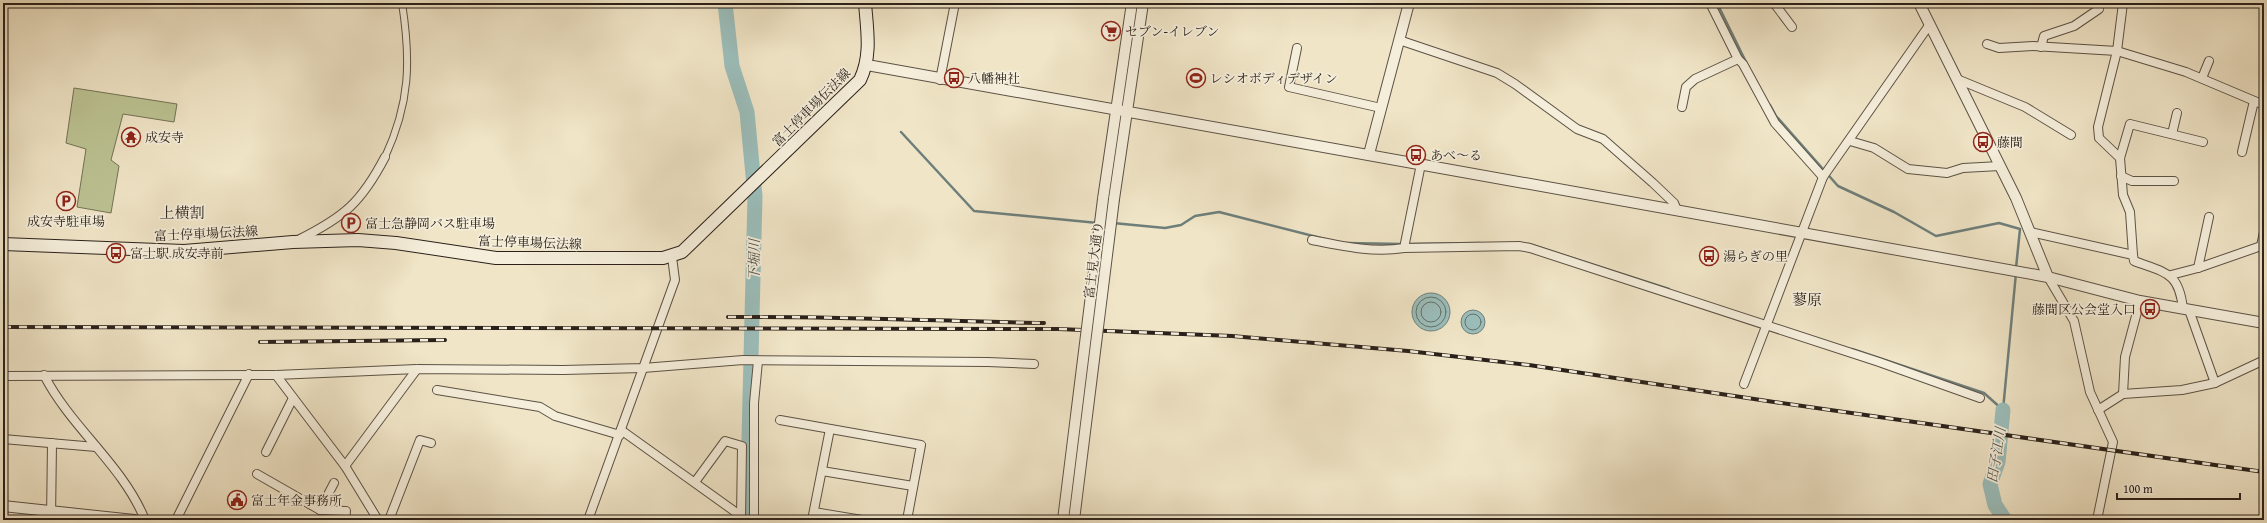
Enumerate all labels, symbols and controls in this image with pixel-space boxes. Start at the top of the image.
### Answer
supermarket icon: セブン-イレブン [1100,20,1122,42]
place label: セブン-イレブン [1125,22,1219,41]
street label: 富士停車場伝法線 [768,64,855,151]
bus stop icon: 八幡神社 [943,67,965,89]
sports icon: レシオボディデザイン [1185,67,1207,89]
place label: 八幡神社 [968,69,1020,88]
place label: レシオボディデザイン [1210,69,1338,88]
temple icon: 成安寺 [120,126,142,148]
place label: 成安寺 [145,128,184,147]
bus stop icon: 藤間 [1972,131,1994,153]
place label: 藤間 [1997,133,2023,152]
bus stop icon: あべ〜る [1405,144,1427,166]
place label: あべ〜る [1430,146,1482,165]
parking icon: 成安寺駐車場 [55,190,77,212]
district label: 上横割 [159,202,205,223]
place label: 成安寺駐車場 [27,212,105,231]
parking icon: 富士急静岡バス駐車場 [340,212,362,234]
place label: 富士急静岡バス駐車場 [365,214,495,233]
street label: 富士見大通り [1079,220,1108,300]
street label: 富士停車場伝法線 [154,221,258,246]
street label: 富士停車場伝法線 [478,231,582,254]
water label: 下堀川 [744,237,764,281]
bus stop icon: 富士駅 成安寺前 [105,242,127,264]
place label: 富士駅 成安寺前 [130,244,224,263]
bus stop icon: 湯らぎの里 [1698,245,1720,267]
place label: 湯らぎの里 [1723,247,1788,266]
district label: 蓼原 [1792,289,1822,310]
bus stop icon: 藤間区公会堂入口 [2139,298,2161,320]
place label: 藤間区公会堂入口 [2032,300,2136,319]
water label: 田子江川 [1982,424,2011,484]
scale bar [2117,475,2240,501]
text: 100 m [2123,480,2153,497]
public building icon: 富士年金事務所 [226,489,248,511]
place label: 富士年金事務所 [251,491,342,510]

